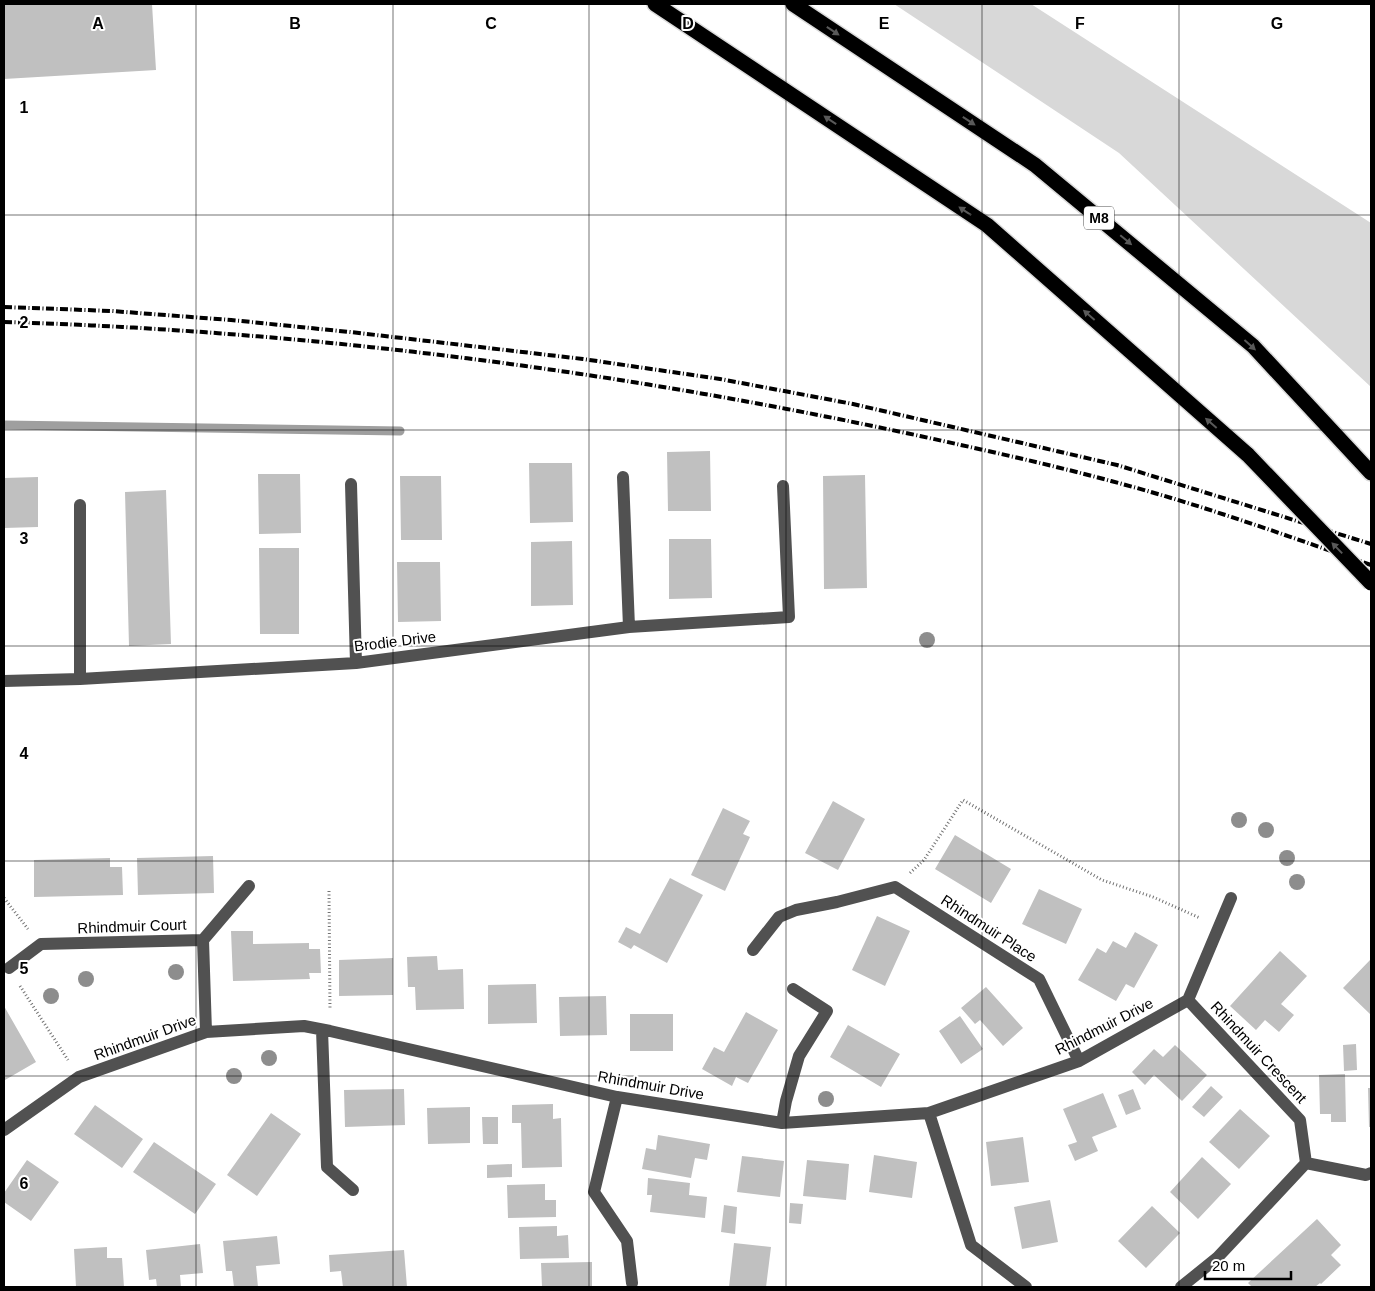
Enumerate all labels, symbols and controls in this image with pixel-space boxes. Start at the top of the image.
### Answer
text: A [92,15,104,32]
text: B [289,15,301,32]
text: C [485,15,497,32]
text: D [682,15,694,32]
text: E [879,15,890,32]
text: F [1075,15,1085,32]
text: G [1271,15,1283,32]
one-way arrow [827,26,840,36]
text: 1 [20,99,29,116]
one-way arrow [824,115,837,125]
one-way arrow [962,116,975,126]
one-way arrow [959,206,972,215]
road number: M8 [1084,207,1114,230]
one-way arrow [1119,235,1132,246]
one-way arrow [1084,309,1096,321]
text: 2 [20,314,29,331]
one-way arrow [1244,339,1257,350]
one-way arrow [1205,417,1218,428]
text: 3 [20,530,29,547]
one-way arrow [1332,542,1344,554]
street label: Brodie Drive [353,628,437,654]
text: 4 [20,745,29,762]
street label: Rhindmuir Place [938,891,1040,965]
street label: Rhindmuir Court [77,916,188,936]
text: 5 [20,960,29,977]
street label: Rhindmuir Drive [1052,994,1156,1058]
street label: Rhindmuir Crescent [1208,998,1311,1107]
street label: Rhindmuir Drive [92,1011,198,1063]
street label: Rhindmuir Drive [597,1067,705,1103]
text: 6 [20,1175,29,1192]
scale bar [1205,1248,1291,1280]
text: 20 m [1212,1257,1245,1274]

